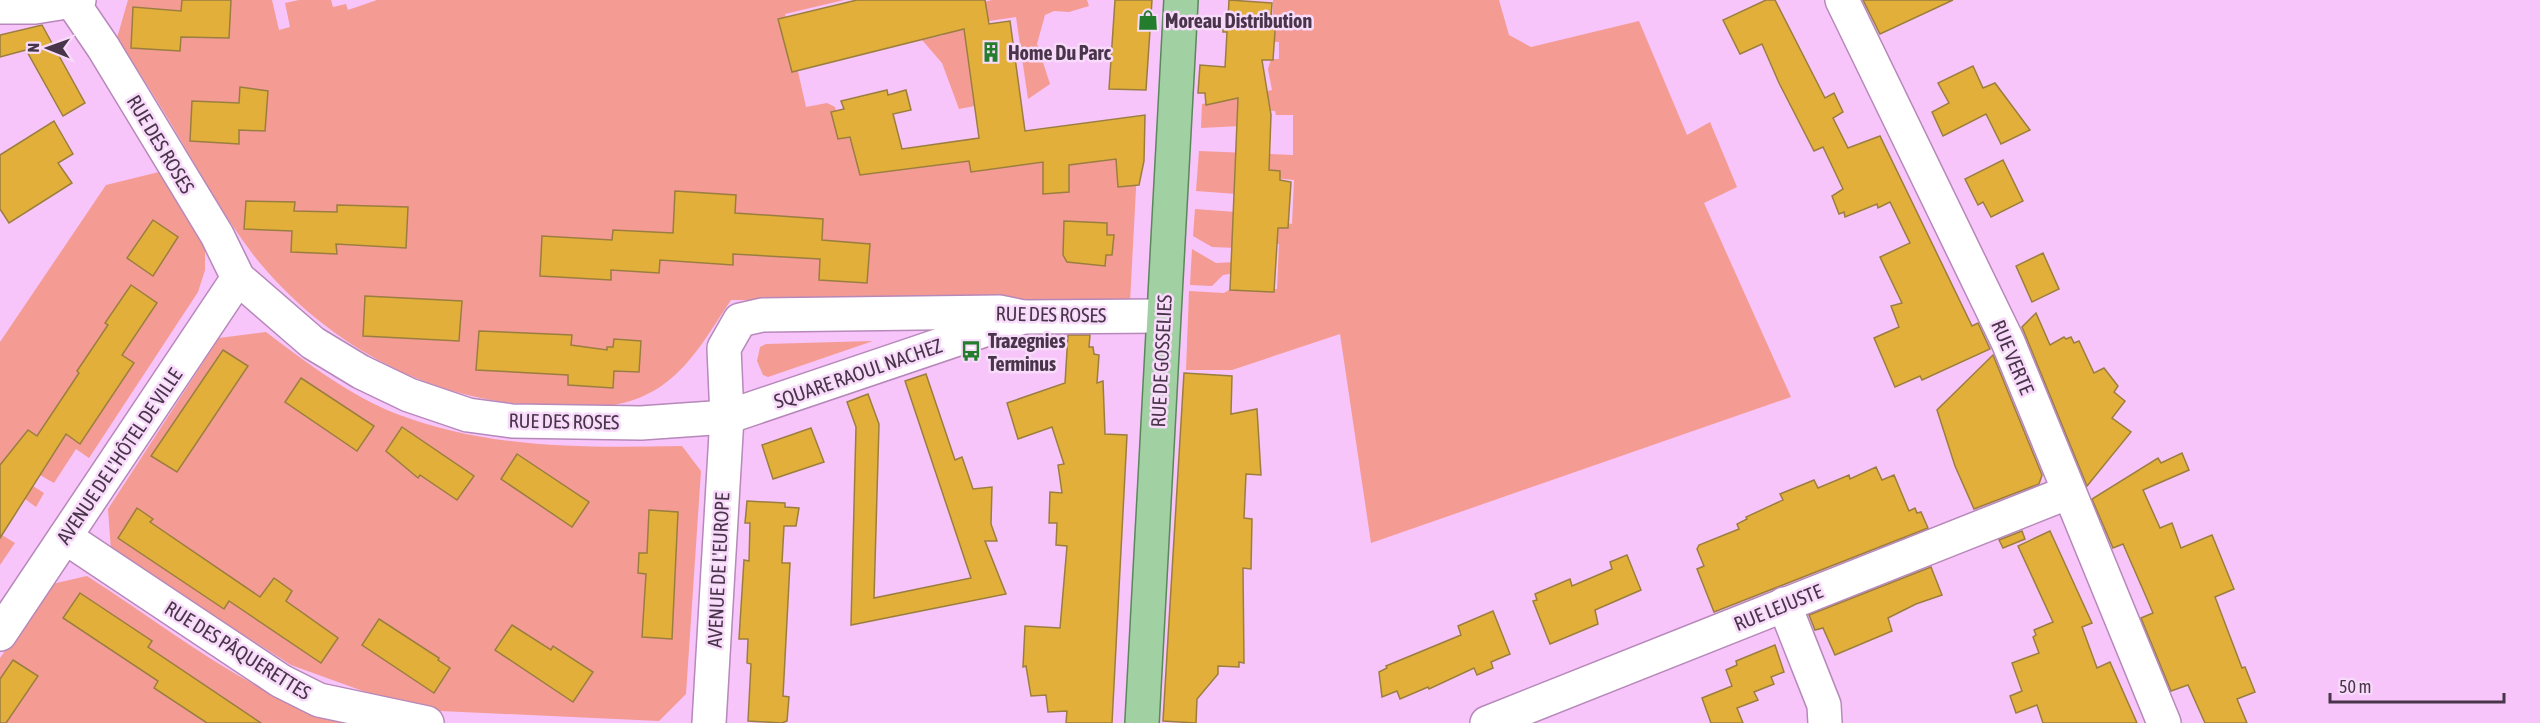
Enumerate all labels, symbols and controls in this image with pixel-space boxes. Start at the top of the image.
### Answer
shop icon: Moreau Distribution [1136,8,1160,32]
place label: Moreau Distribution [1165,9,1312,32]
north arrow [18,18,78,78]
building icon: Home Du Parc [979,40,1003,64]
place label: Home Du Parc [1008,41,1111,64]
text: N [24,43,42,53]
street label: RUE DES ROSES [123,91,199,197]
street label: RUE DE GOSSELIES [1146,294,1176,428]
street label: RUE DES ROSES [995,302,1107,326]
street label: RUE VERTE [1987,316,2039,398]
place label: Trazegnies Terminus [988,329,1066,375]
street label: SQUARE RAOUL NACHEZ [771,333,945,413]
bus stop icon: Trazegnies Terminus [959,339,983,363]
street label: AVENUE DE L'HÔTEL DE VILLE [52,363,187,548]
street label: RUE DES ROSES [508,409,620,433]
street label: AVENUE DE L'EUROPE [702,491,734,648]
street label: RUE LEJUSTE [1730,579,1826,635]
street label: RUE DES PÂQUERETTES [161,596,315,704]
scale bar [2330,666,2504,704]
text: 50 m [2339,676,2371,697]

